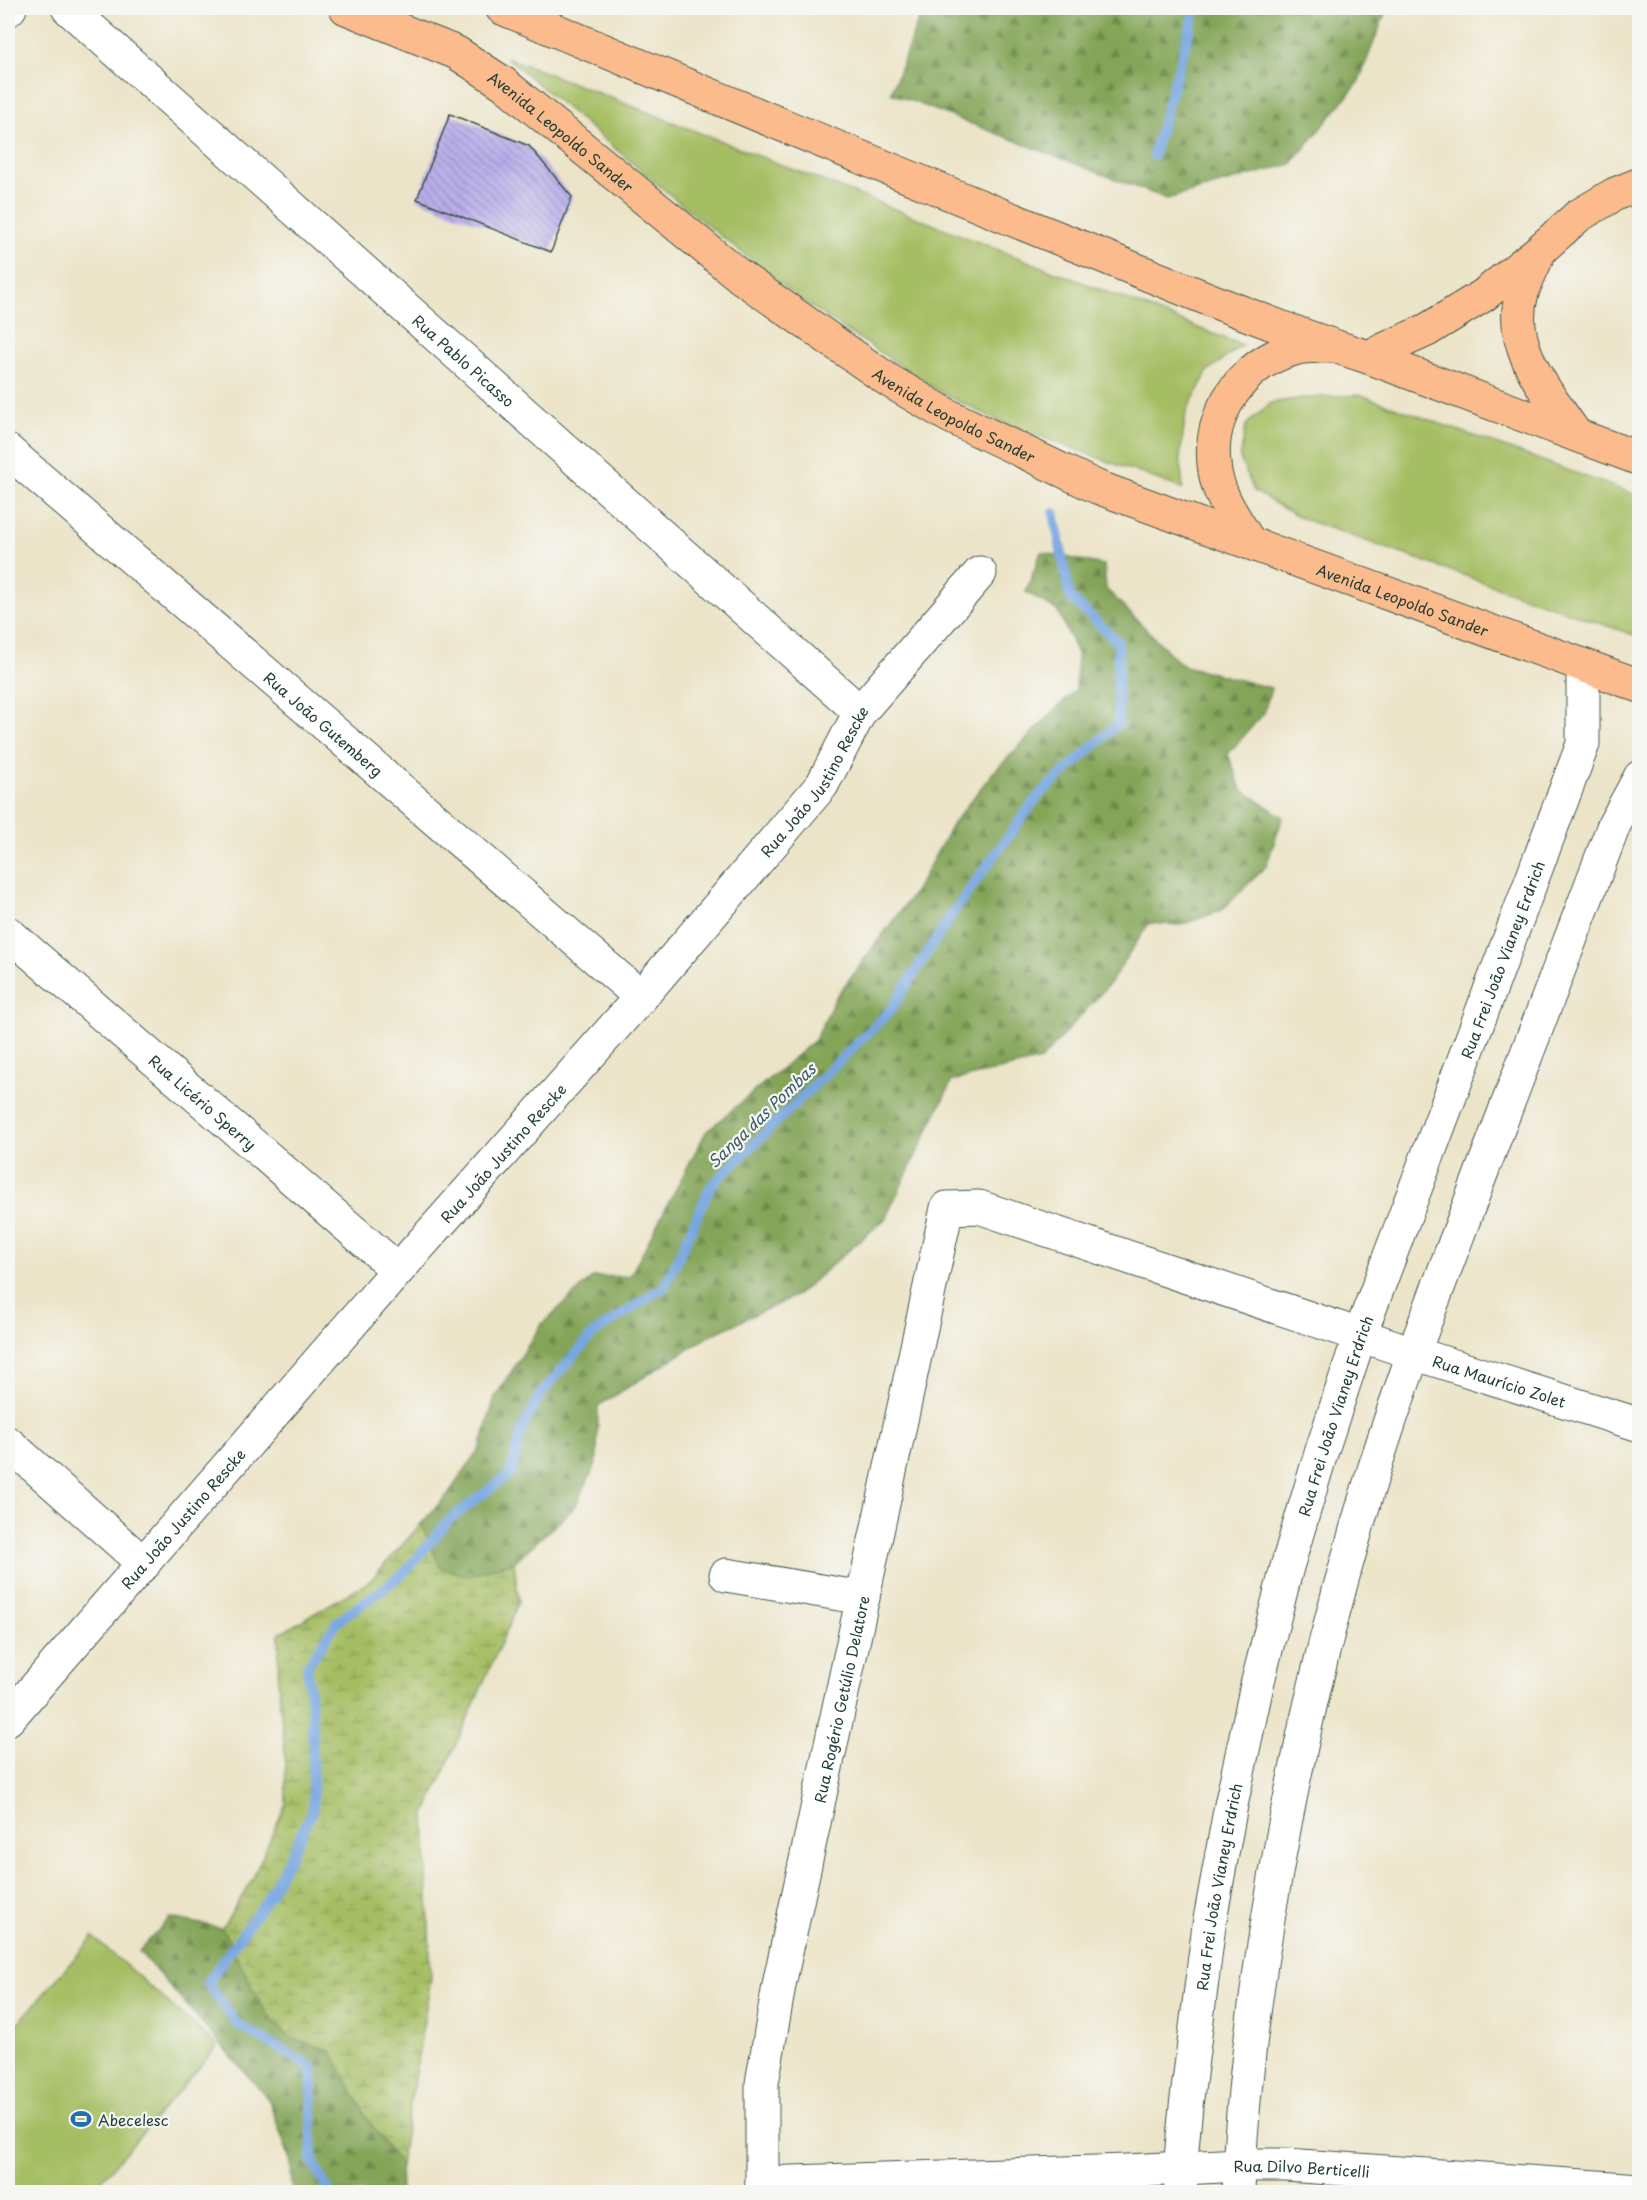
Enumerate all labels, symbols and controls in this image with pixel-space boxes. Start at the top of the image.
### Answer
street label: Avenida Leopoldo Sander [484,65,639,197]
street label: Rua Pablo Picasso [408,308,520,412]
street label: Avenida Leopoldo Sander [868,361,1039,467]
street label: Avenida Leopoldo Sander [1314,557,1492,641]
street label: Rua João Gutemberg [259,666,388,781]
street label: Rua João Justino Rescke [754,699,873,862]
street label: Rua Frei João Vianey Erdrich [1454,857,1550,1062]
street label: Rua Licério Sperry [144,1049,262,1155]
water label: Sanga das Pombas [702,1056,822,1173]
street label: Rua João Justino Rescke [434,1078,571,1227]
street label: Rua Frei João Vianey Erdrich [1291,1312,1378,1519]
street label: Rua Maurício Zolet [1430,1348,1569,1412]
street label: Rua João Justino Rescke [115,1443,250,1594]
street label: Rua Rogério Getúlio Delatore [807,1593,874,1805]
street label: Rua Frei João Vianey Erdrich [1189,1781,1247,1992]
sports icon: Abecelesc [69,2107,93,2131]
place label: Abecelesc [98,2108,169,2131]
street label: Rua Dilvo Berticelli [1233,2153,1371,2182]

